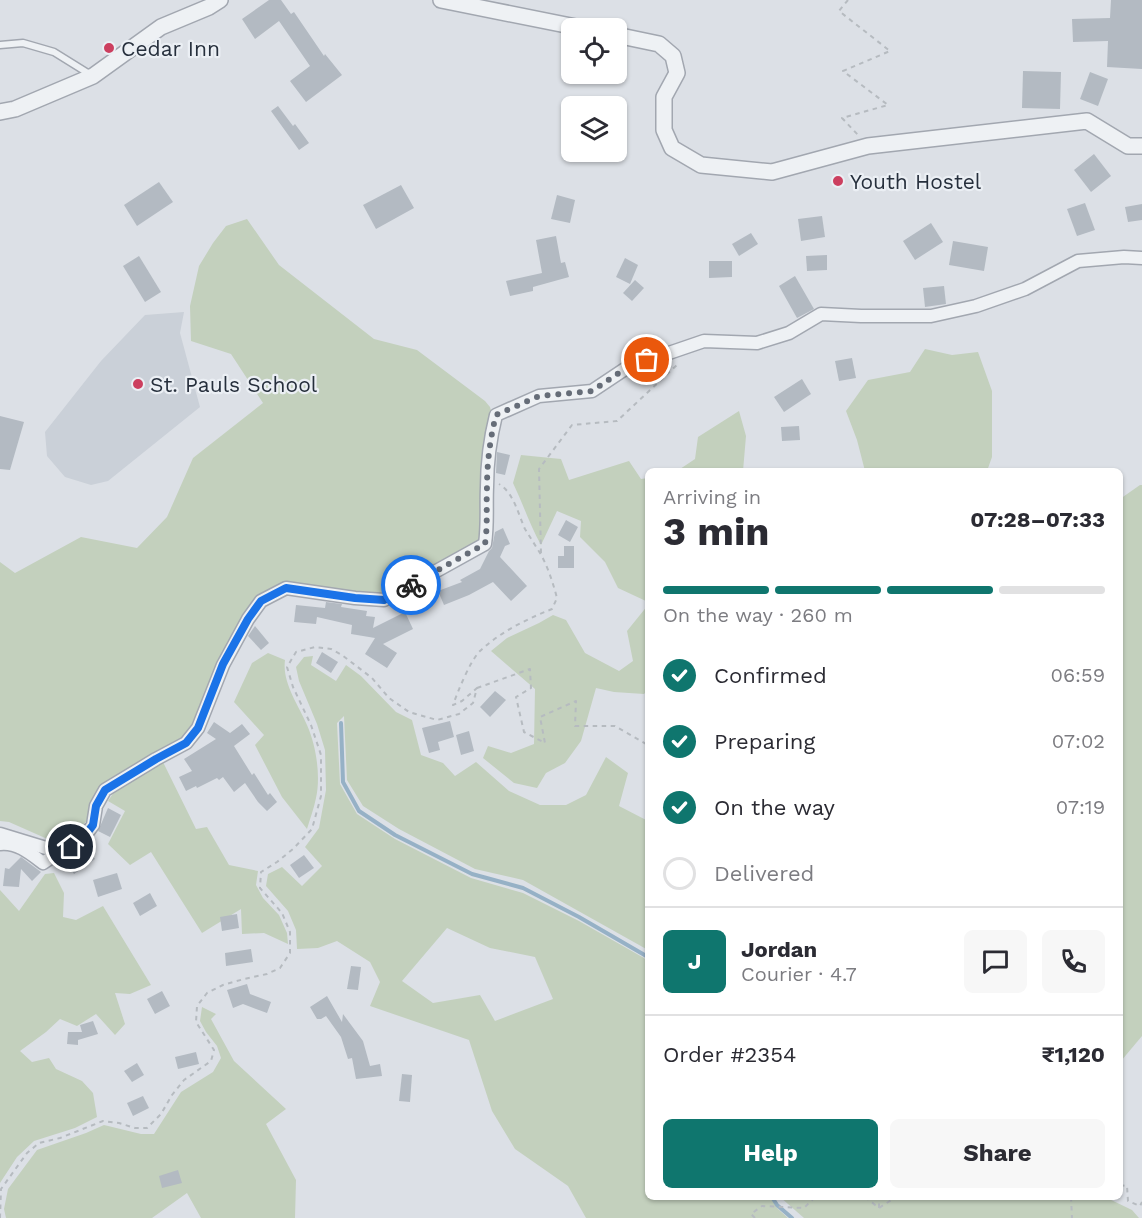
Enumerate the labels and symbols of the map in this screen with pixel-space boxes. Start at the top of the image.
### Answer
place label: Cedar Inn [121,36,220,61]
marker: Cedar Inn [102,41,116,55]
place label: Youth Hostel [850,169,982,194]
marker: Youth Hostel [831,174,845,188]
pin [621,334,672,385]
place label: St. Pauls School [150,372,318,397]
marker: St. Pauls School [131,377,145,391]
courier [381,555,441,615]
pin [45,821,96,872]

